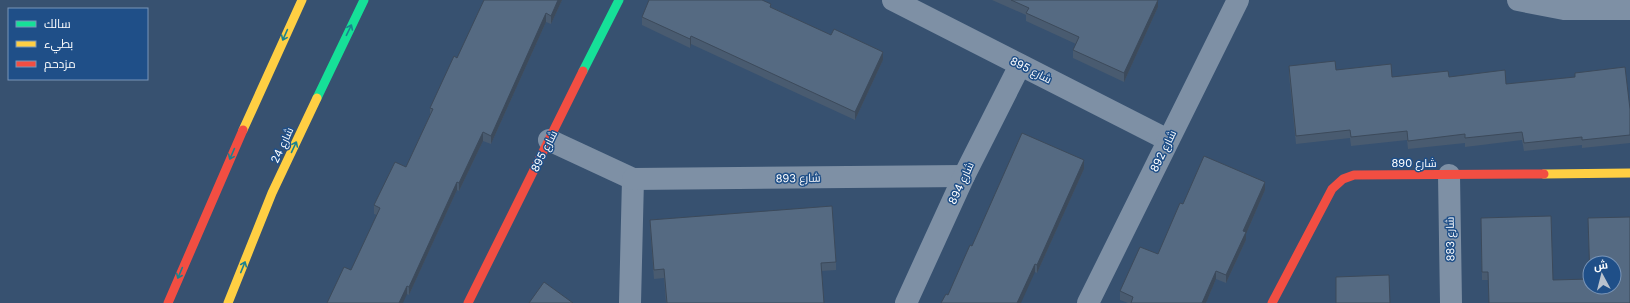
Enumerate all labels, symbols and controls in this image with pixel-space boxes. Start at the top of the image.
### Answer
legend [8,8,148,80]
text: سالك [44,16,71,31]
one-way arrow [346,24,353,36]
one-way arrow [281,29,288,41]
text: بطيء [44,36,73,54]
street label: شارع 895 [1007,54,1054,87]
text: مزدحم [44,56,76,72]
street label: شارع 24 [268,125,297,166]
street label: شارع 895 [528,128,561,175]
street label: شارع 892 [1147,128,1180,175]
one-way arrow [291,142,298,154]
one-way arrow [228,147,235,159]
street label: شارع 890 [1392,156,1436,171]
street label: شارع 894 [945,160,978,207]
street label: شارع 893 [775,171,821,186]
street label: شارع 883 [1443,216,1458,262]
north arrow [1582,255,1622,295]
text: ش [1593,257,1609,273]
one-way arrow [240,261,247,273]
one-way arrow [176,267,184,279]

